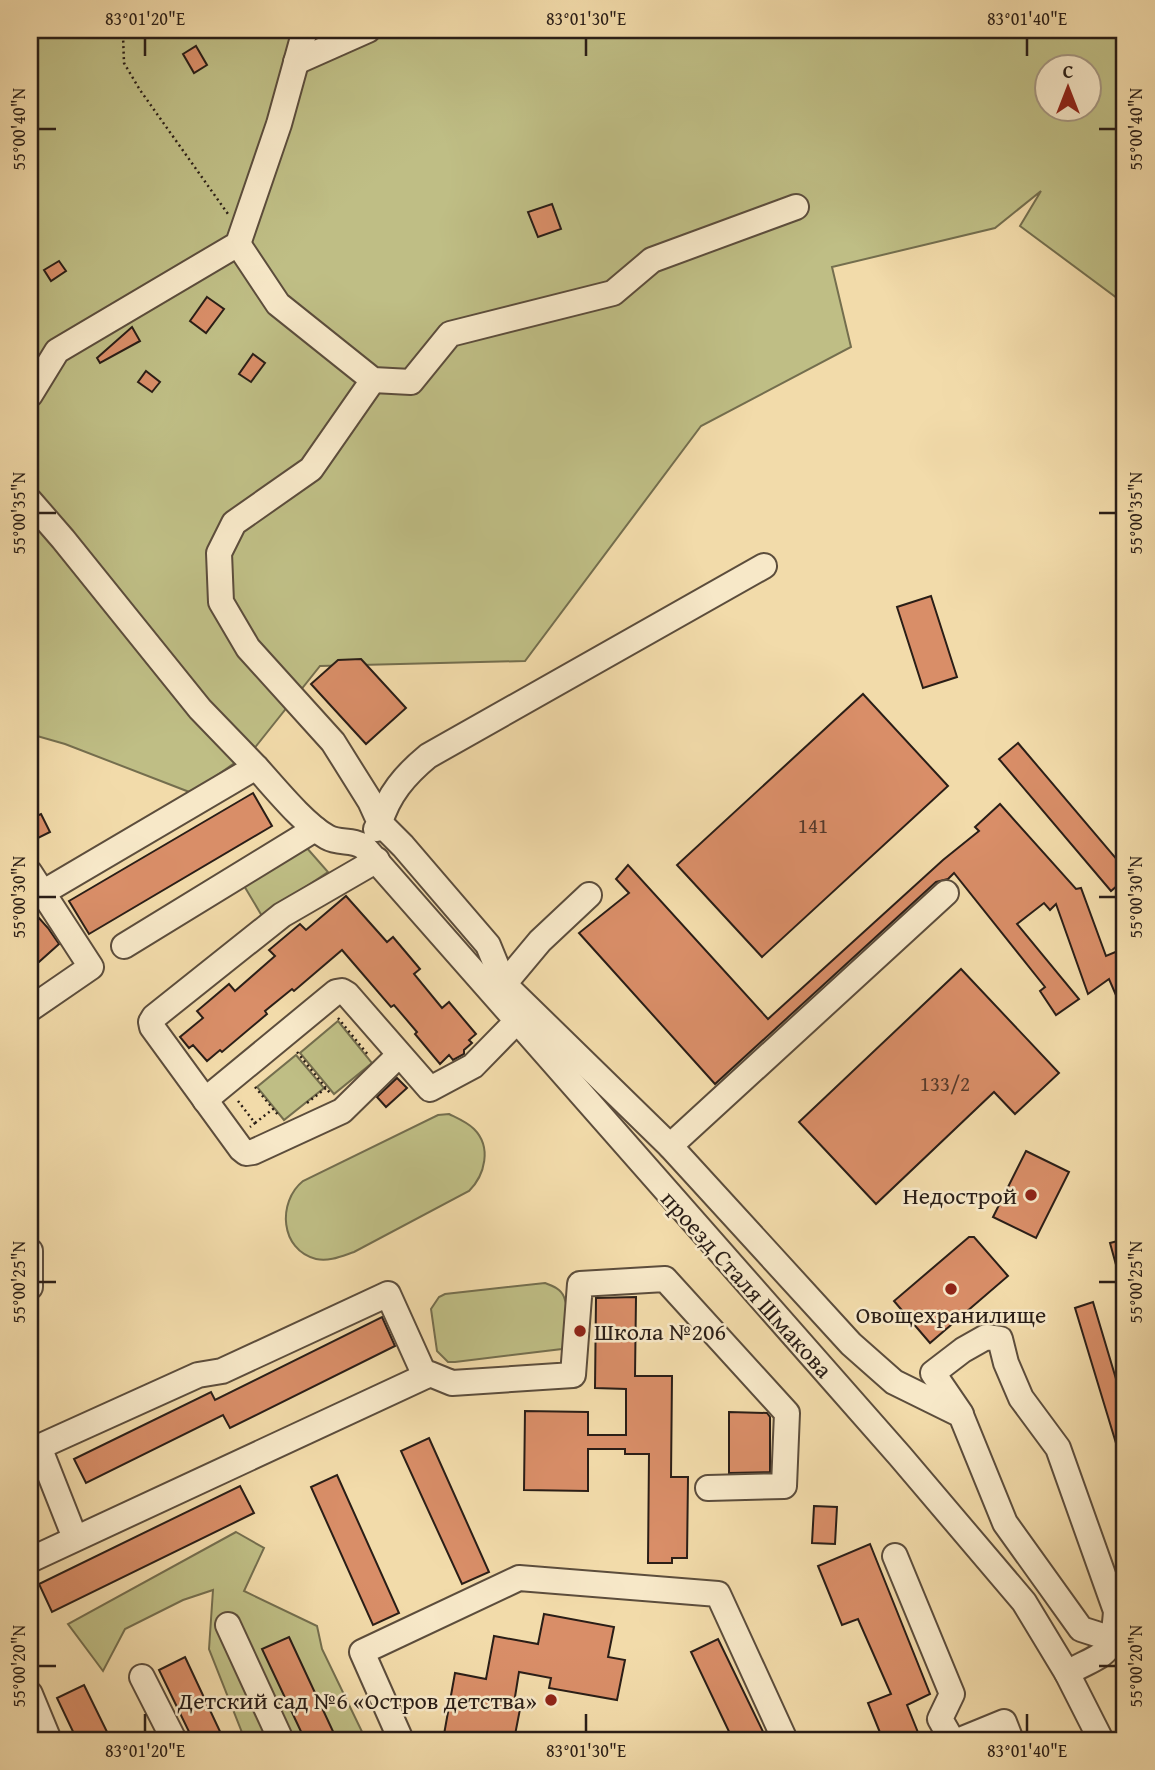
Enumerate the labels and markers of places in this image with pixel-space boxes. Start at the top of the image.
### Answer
place label: Недострой [903,1178,1017,1213]
marker: Недострой [1023,1187,1039,1203]
marker: Овощехранилище [943,1281,959,1297]
place label: Овощехранилище [856,1297,1046,1332]
place label: Школа №206 [594,1314,726,1349]
marker: Школа №206 [572,1323,588,1339]
place label: Детский сад №6 «Остров детства» [177,1683,537,1718]
marker: Детский сад №6 «Остров детства» [543,1692,559,1708]

